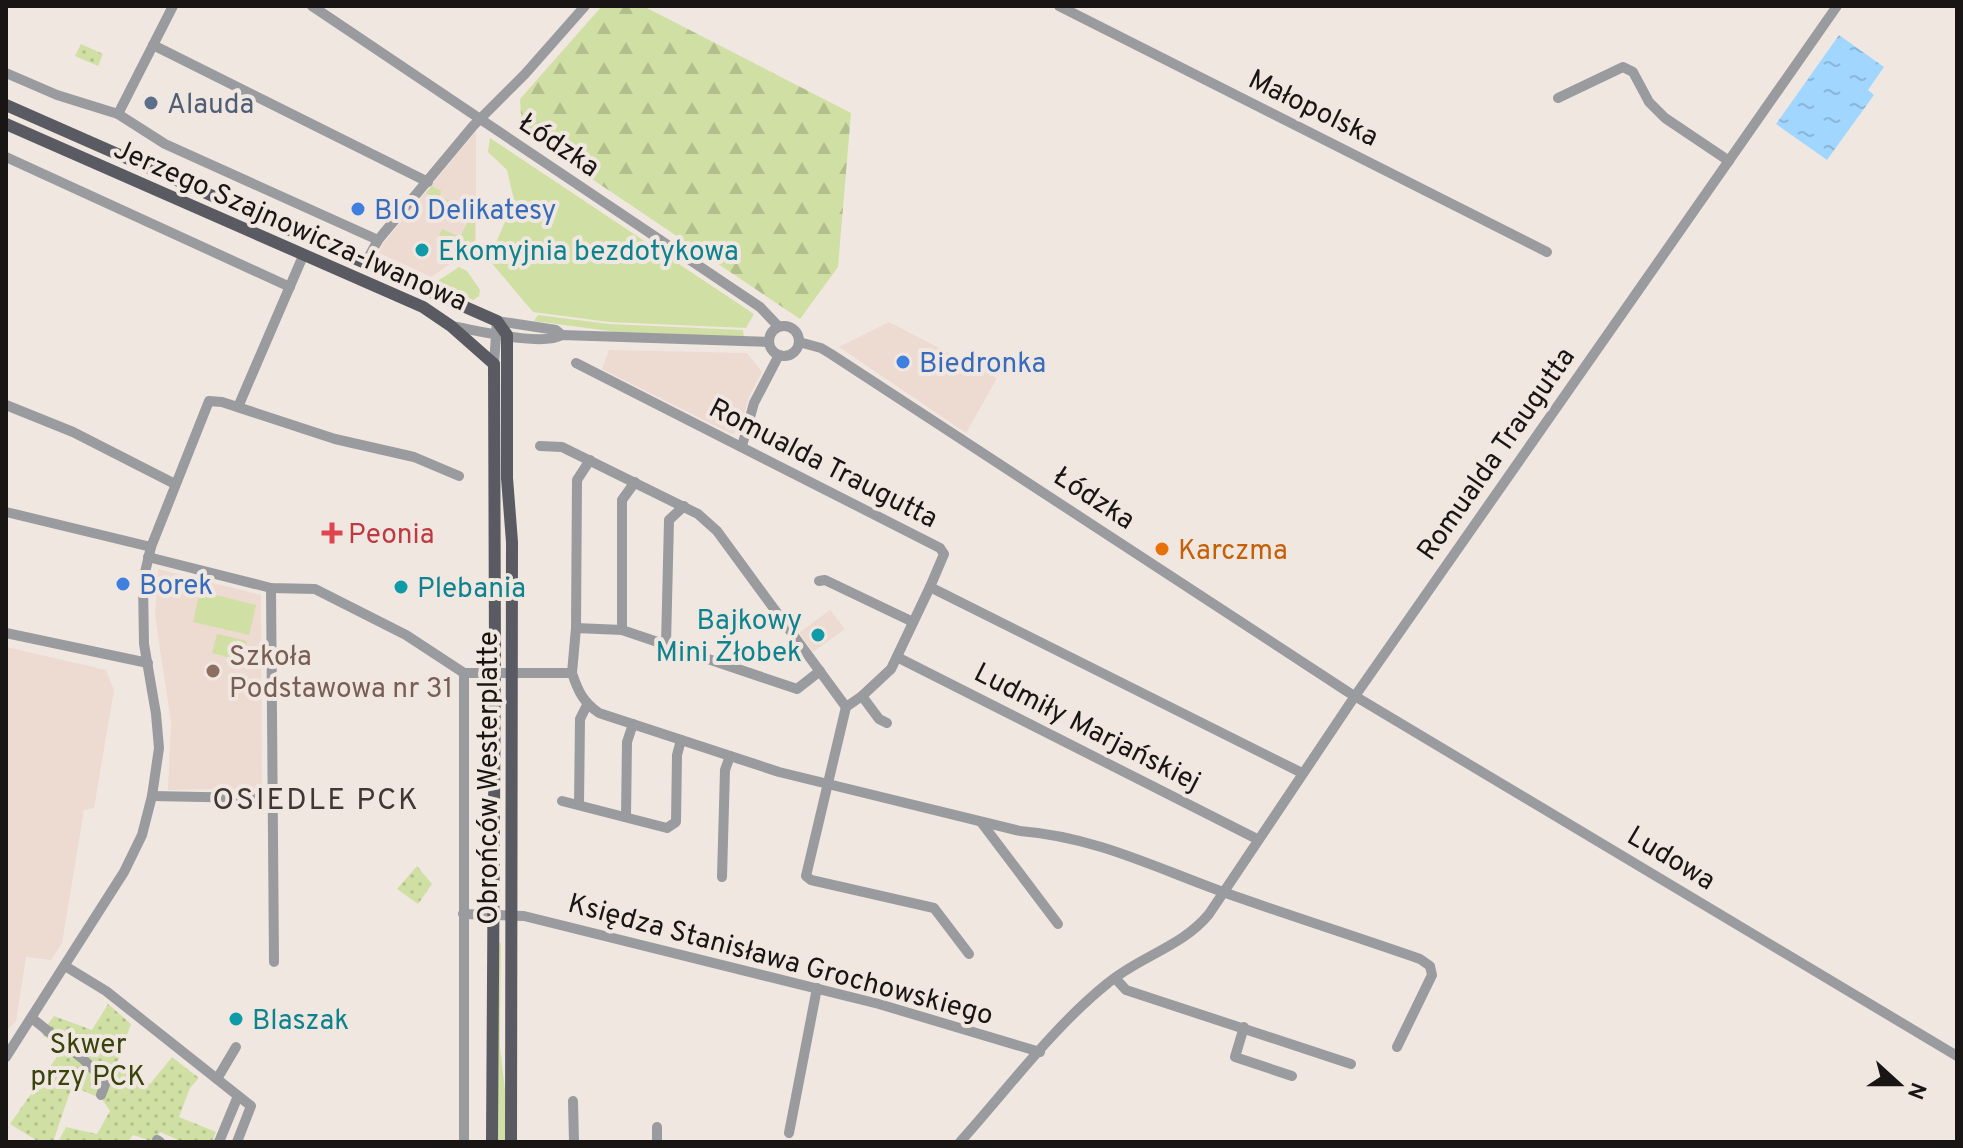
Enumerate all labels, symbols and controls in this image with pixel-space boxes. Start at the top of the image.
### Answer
street label: Małopolska [1242,63,1384,157]
place label: Alauda [167,88,254,124]
marker: Alauda [142,94,160,112]
street label: Łódzka [511,106,606,187]
street label: Jerzego Szajnowicza-Iwanowa [108,132,472,321]
place label: BIO Delikatesy [374,194,556,230]
marker: BIO Delikatesy [349,200,367,218]
place label: Ekomyjnia bezdotykowa [438,235,739,271]
marker: Ekomyjnia bezdotykowa [413,241,431,259]
street label: Romualda Traugutta [1410,341,1585,568]
place label: Biedronka [919,347,1046,383]
marker: Biedronka [894,353,912,371]
street label: Romualda Traugutta [702,391,943,538]
street label: Łódzka [1046,460,1141,539]
place label: Peonia [348,518,434,554]
marker: Peonia [323,524,341,542]
place label: Karczma [1178,534,1288,570]
marker: Karczma [1153,540,1171,558]
place label: Borek [139,569,213,605]
place label: Plebania [417,572,526,608]
marker: Borek [114,575,132,593]
marker: Plebania [392,578,410,596]
place label: Bajkowy Mini Żłobek [656,604,802,672]
marker: Bajkowy Mini Żłobek [809,626,827,644]
street label: Obrońców Westerplatte [472,631,508,925]
place label: Szkoła Podstawowa nr 31 [229,640,453,708]
street label: Ludmiły Marjańskiej [967,656,1206,801]
marker: Szkoła Podstawowa nr 31 [204,662,222,680]
district label: OSIEDLE PCK [212,783,420,820]
street label: Ludowa [1620,819,1721,900]
street label: Księdza Stanisława Grochowskiego [564,887,997,1035]
place label: Blaszak [252,1004,349,1040]
marker: Blaszak [227,1010,245,1028]
park label: Skwer przy PCK [30,1028,146,1096]
north arrow [1859,1044,1939,1124]
text: N [1900,1078,1931,1102]

